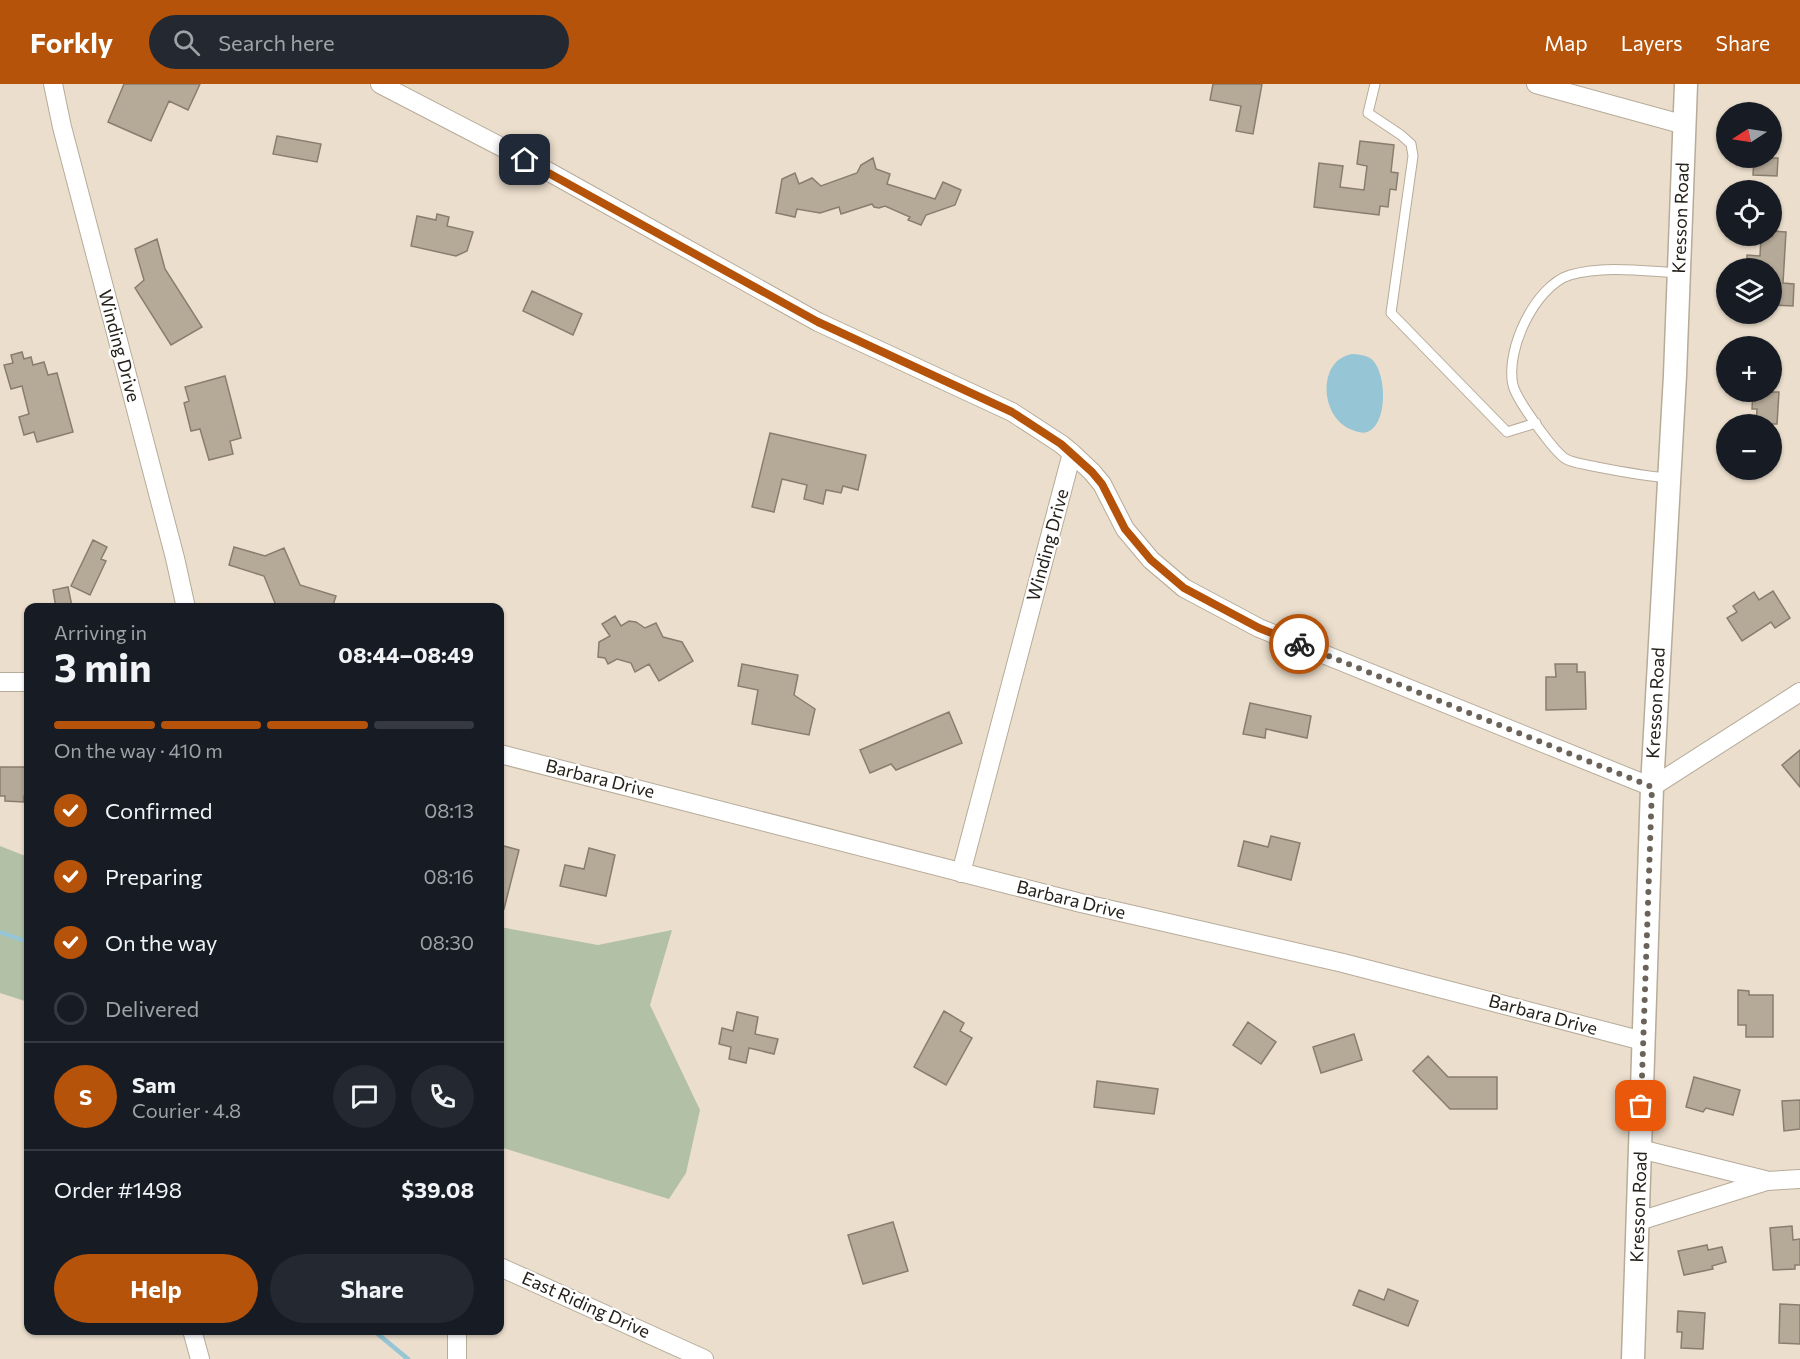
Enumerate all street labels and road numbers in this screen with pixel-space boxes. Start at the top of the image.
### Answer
street label: Kresson Road [1667,162,1693,274]
street label: Winding Drive [94,287,146,404]
street label: Winding Drive [1021,486,1073,603]
street label: Kresson Road [1641,647,1669,759]
street label: Barbara Drive [543,754,657,802]
street label: Barbara Drive [1014,875,1128,923]
street label: Barbara Drive [1486,989,1600,1039]
street label: Kresson Road [1625,1151,1651,1263]
street label: East Riding Drive [519,1266,654,1342]

